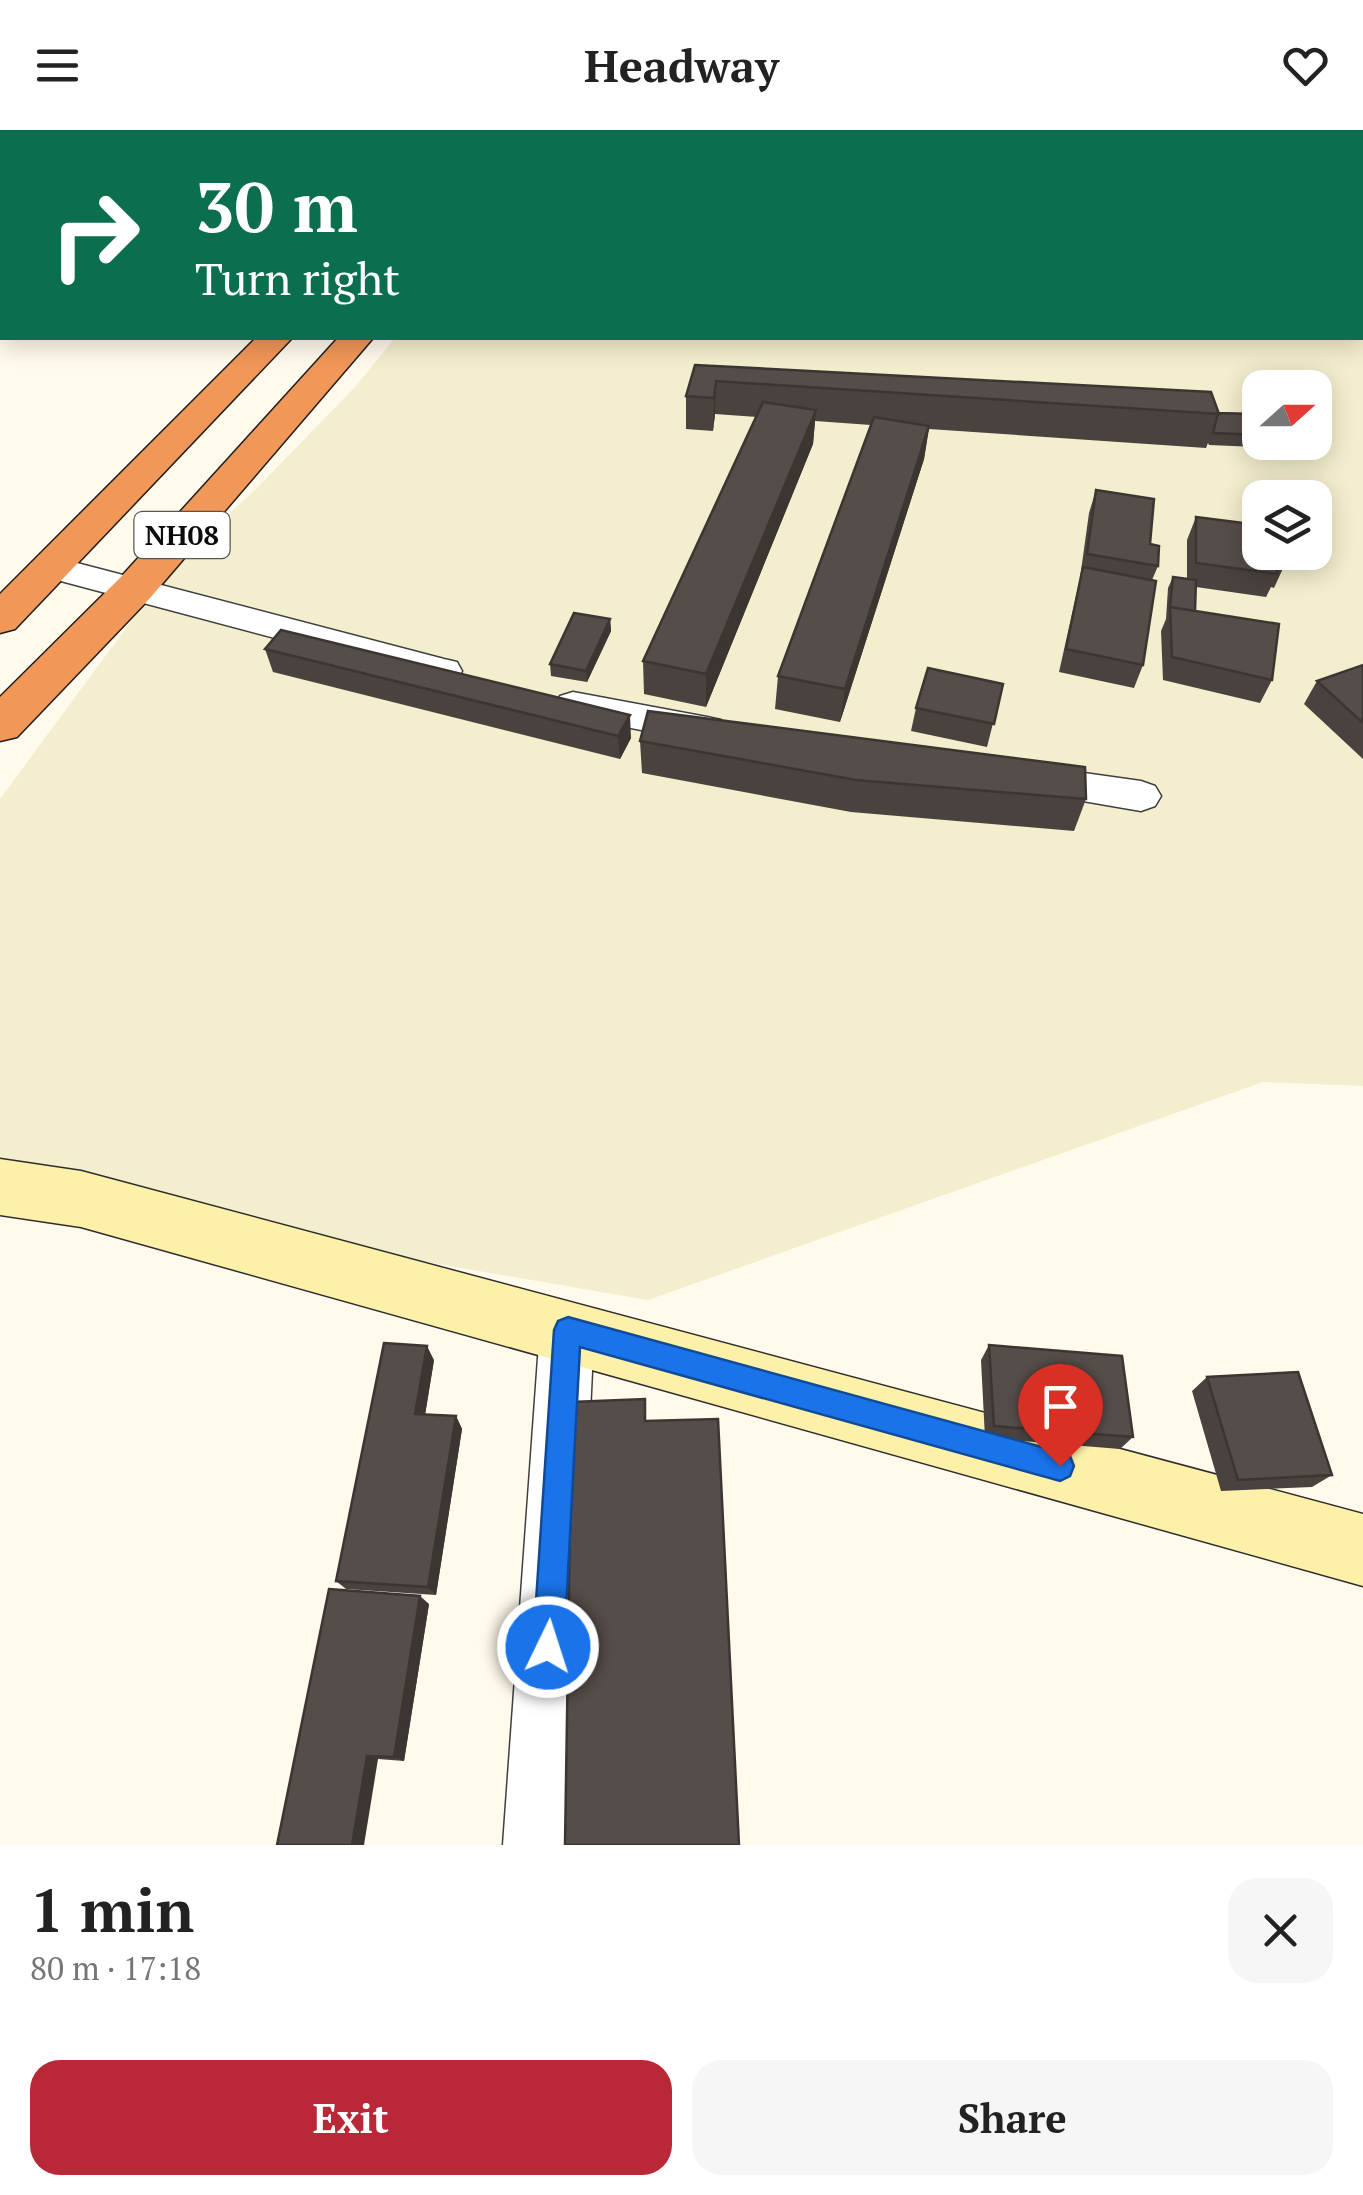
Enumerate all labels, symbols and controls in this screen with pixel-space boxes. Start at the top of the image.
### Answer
text: Headway [584,35,779,95]
icon: menu [30,38,85,93]
icon: heart [1278,38,1333,93]
text: 30 m [195,159,358,252]
icon: right [30,170,160,300]
text: Turn right [195,248,400,308]
north arrow [1242,370,1332,460]
map controls [1242,370,1332,570]
button: layers [1242,480,1332,570]
road number: NH08 [134,512,230,558]
pin [1018,1364,1103,1467]
icon: arrive [1033,1379,1088,1434]
position arrow [496,1595,600,1699]
text: 1 min [30,1870,194,1949]
button: close [1228,1878,1333,1983]
text: 80 m · 17:18 [30,1947,201,1989]
button: Exit [30,2060,672,2175]
button: Share [692,2060,1333,2175]

